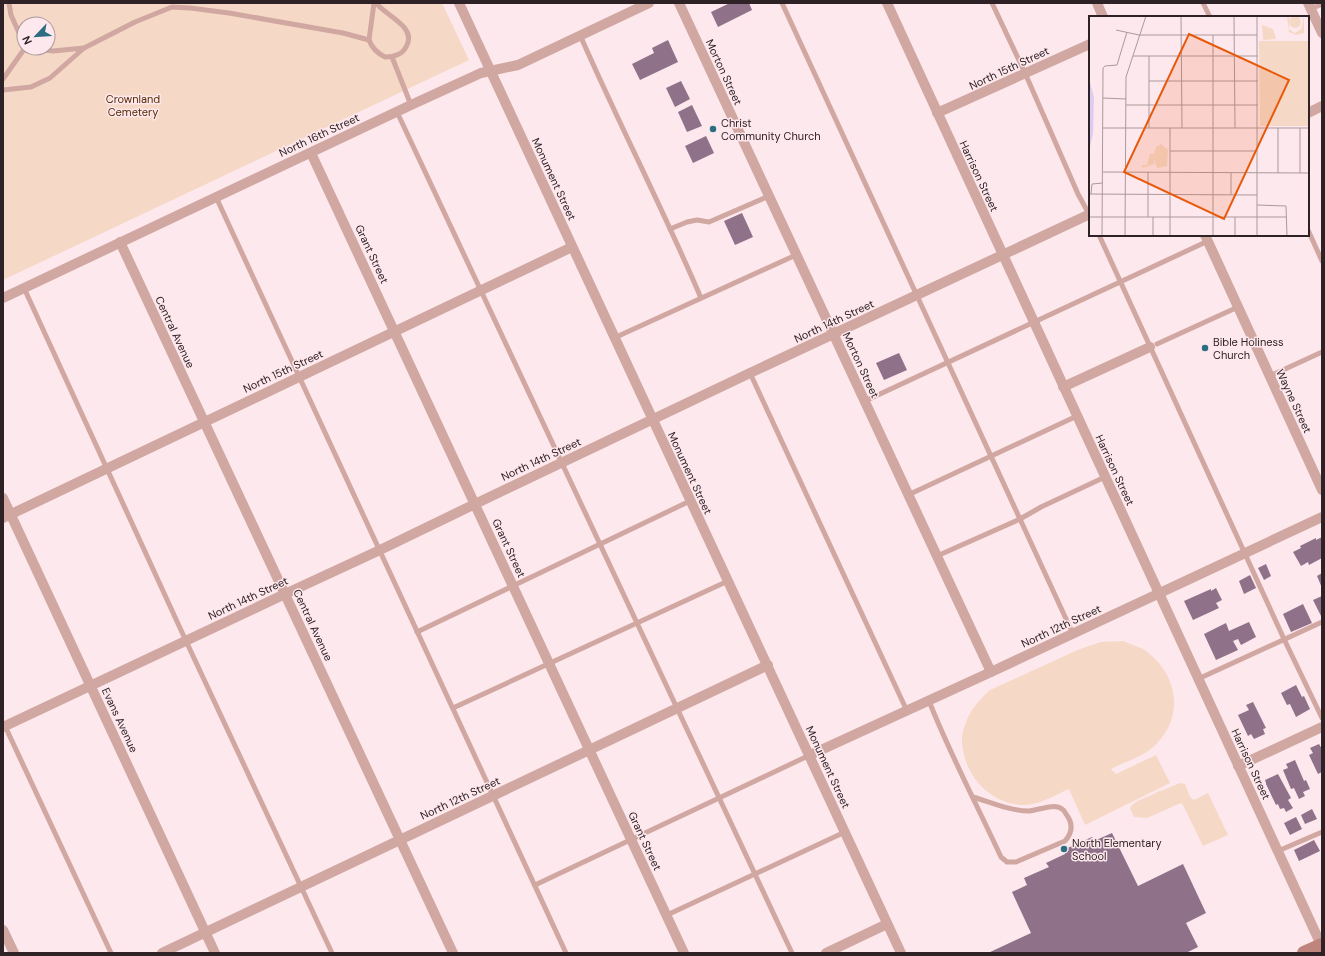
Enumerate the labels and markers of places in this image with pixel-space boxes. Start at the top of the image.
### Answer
place label: Christ Community Church [721,116,821,143]
marker: Christ Community Church [708,124,718,134]
place label: Bible Holiness Church [1213,335,1284,362]
marker: Bible Holiness Church [1200,343,1210,353]
place label: North Elementary School [1072,836,1162,863]
marker: North Elementary School [1059,844,1069,854]

